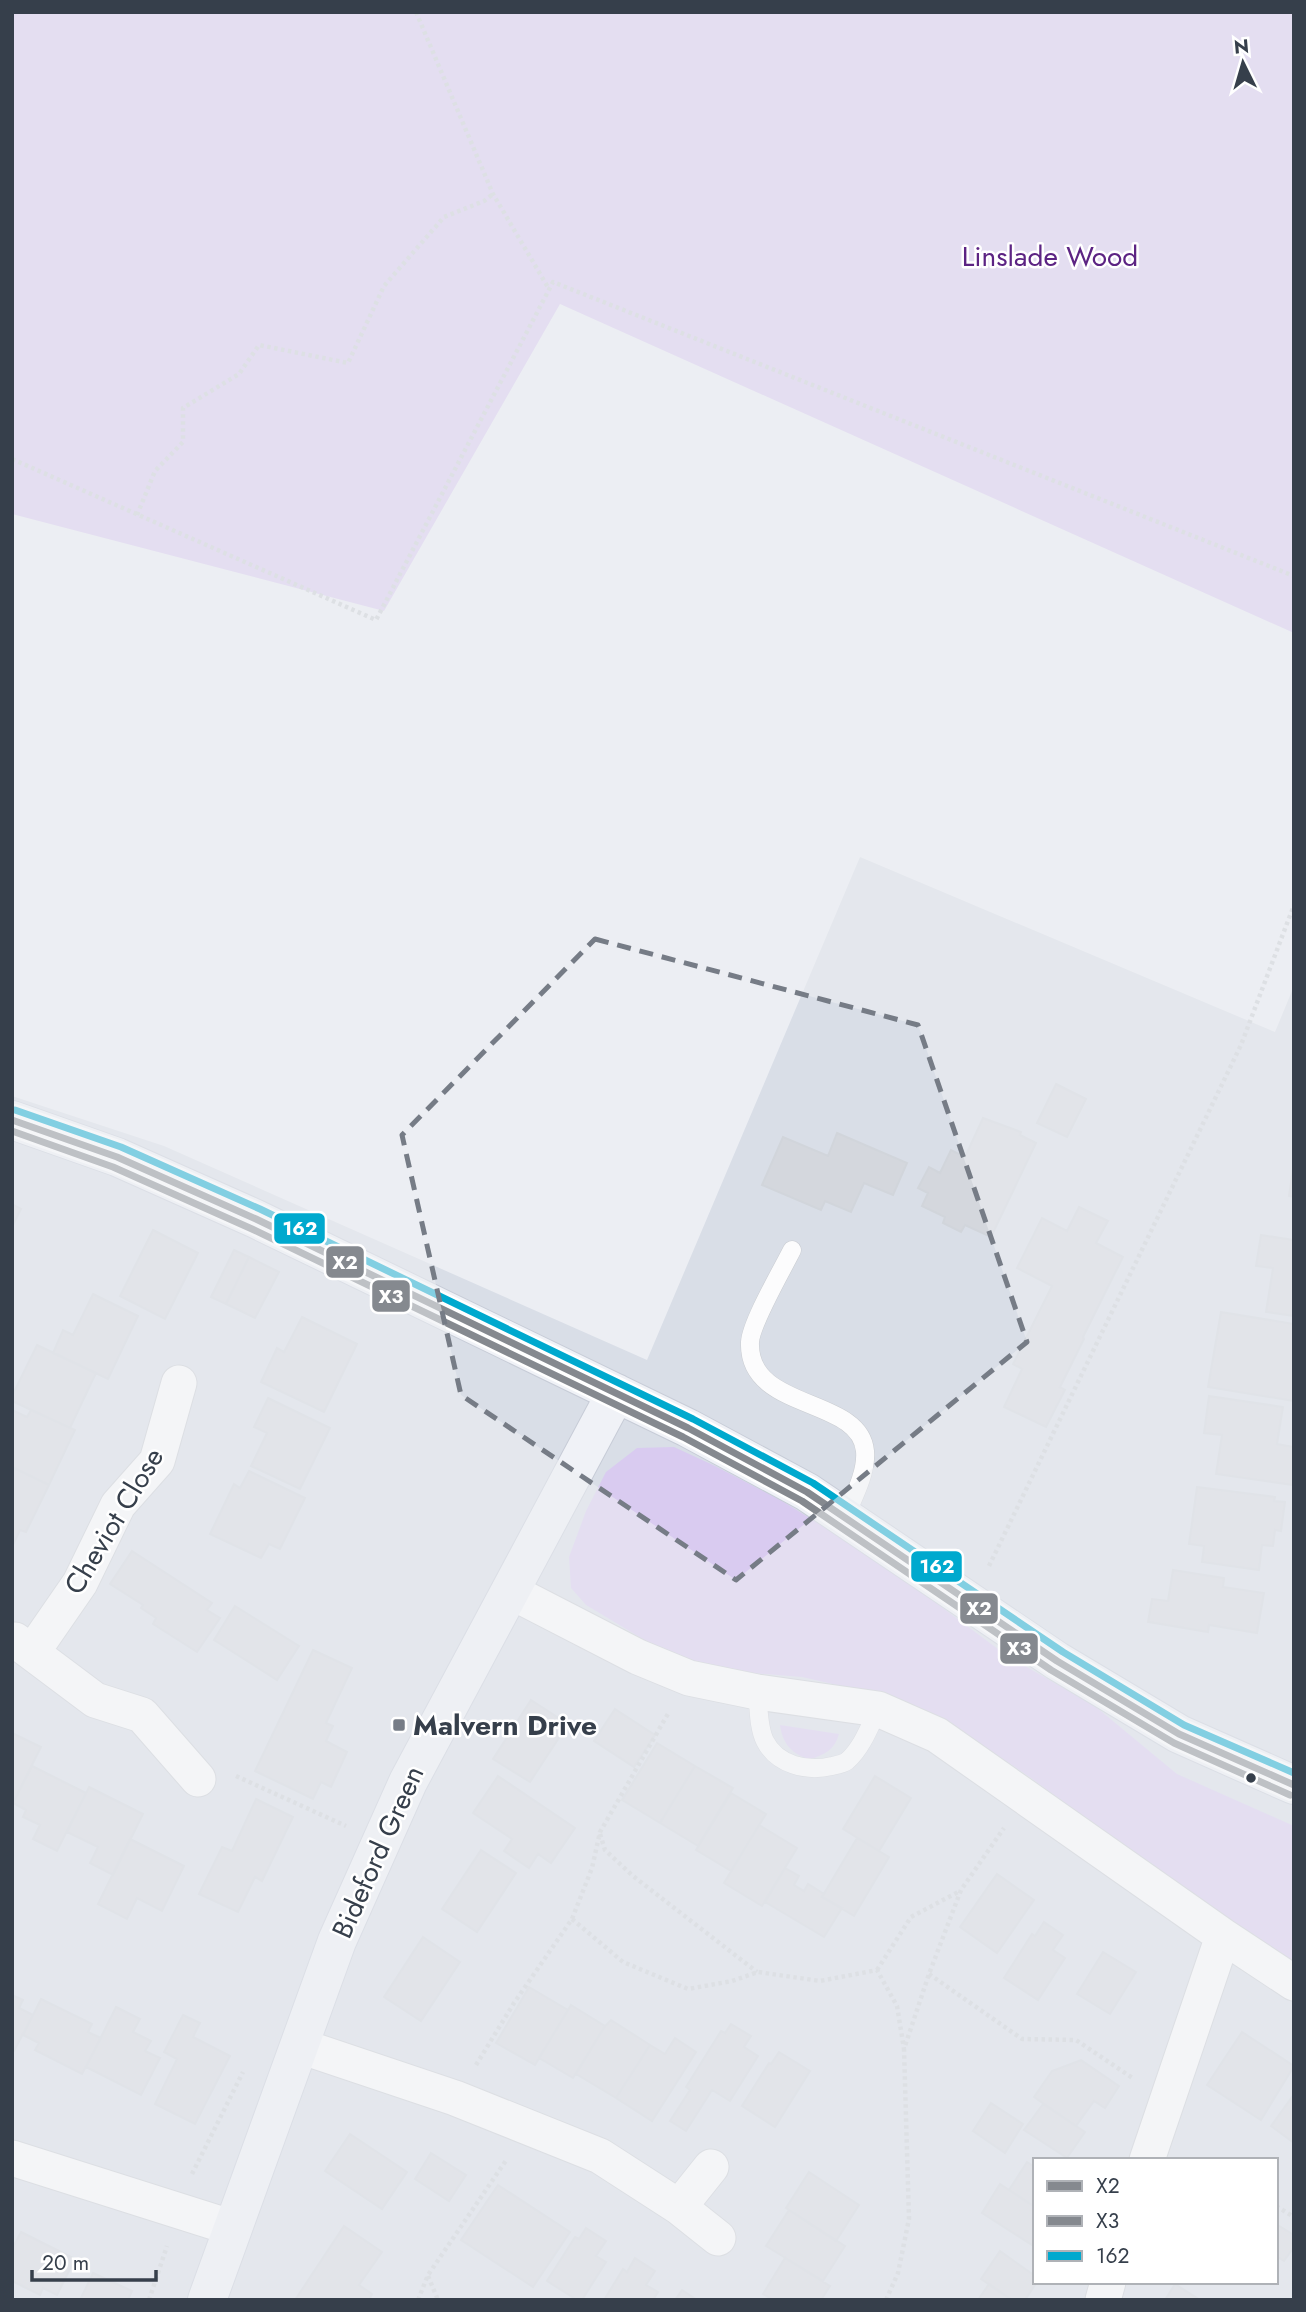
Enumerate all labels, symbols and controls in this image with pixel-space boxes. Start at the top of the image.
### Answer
north arrow [1208,28,1278,98]
text: N [1233,32,1250,61]
park label: Linslade Wood [962,236,1138,277]
line badge: 162 [273,1212,326,1245]
text: 162 [283,1215,317,1242]
line badge: X2 [325,1245,365,1279]
text: X2 [332,1249,358,1276]
line badge: X3 [371,1279,411,1313]
text: X3 [379,1283,404,1310]
street label: Cheviot Close [54,1440,174,1602]
line badge: 162 [910,1550,963,1583]
text: 162 [920,1553,954,1580]
line badge: X2 [959,1592,999,1625]
text: X2 [966,1595,992,1622]
line badge: X3 [999,1632,1039,1665]
text: X3 [1007,1635,1032,1662]
place label: Malvern Drive [413,1705,597,1746]
marker: Malvern Drive [391,1717,407,1733]
street label: Bideford Green [322,1759,434,1945]
unlabelled marker [1244,1771,1258,1785]
legend [1033,2158,1278,2284]
text: X2 [1096,2171,1120,2201]
text: X3 [1096,2206,1119,2236]
scale bar [32,2238,156,2282]
text: 162 [1096,2241,1130,2271]
text: 20 m [42,2248,89,2278]

